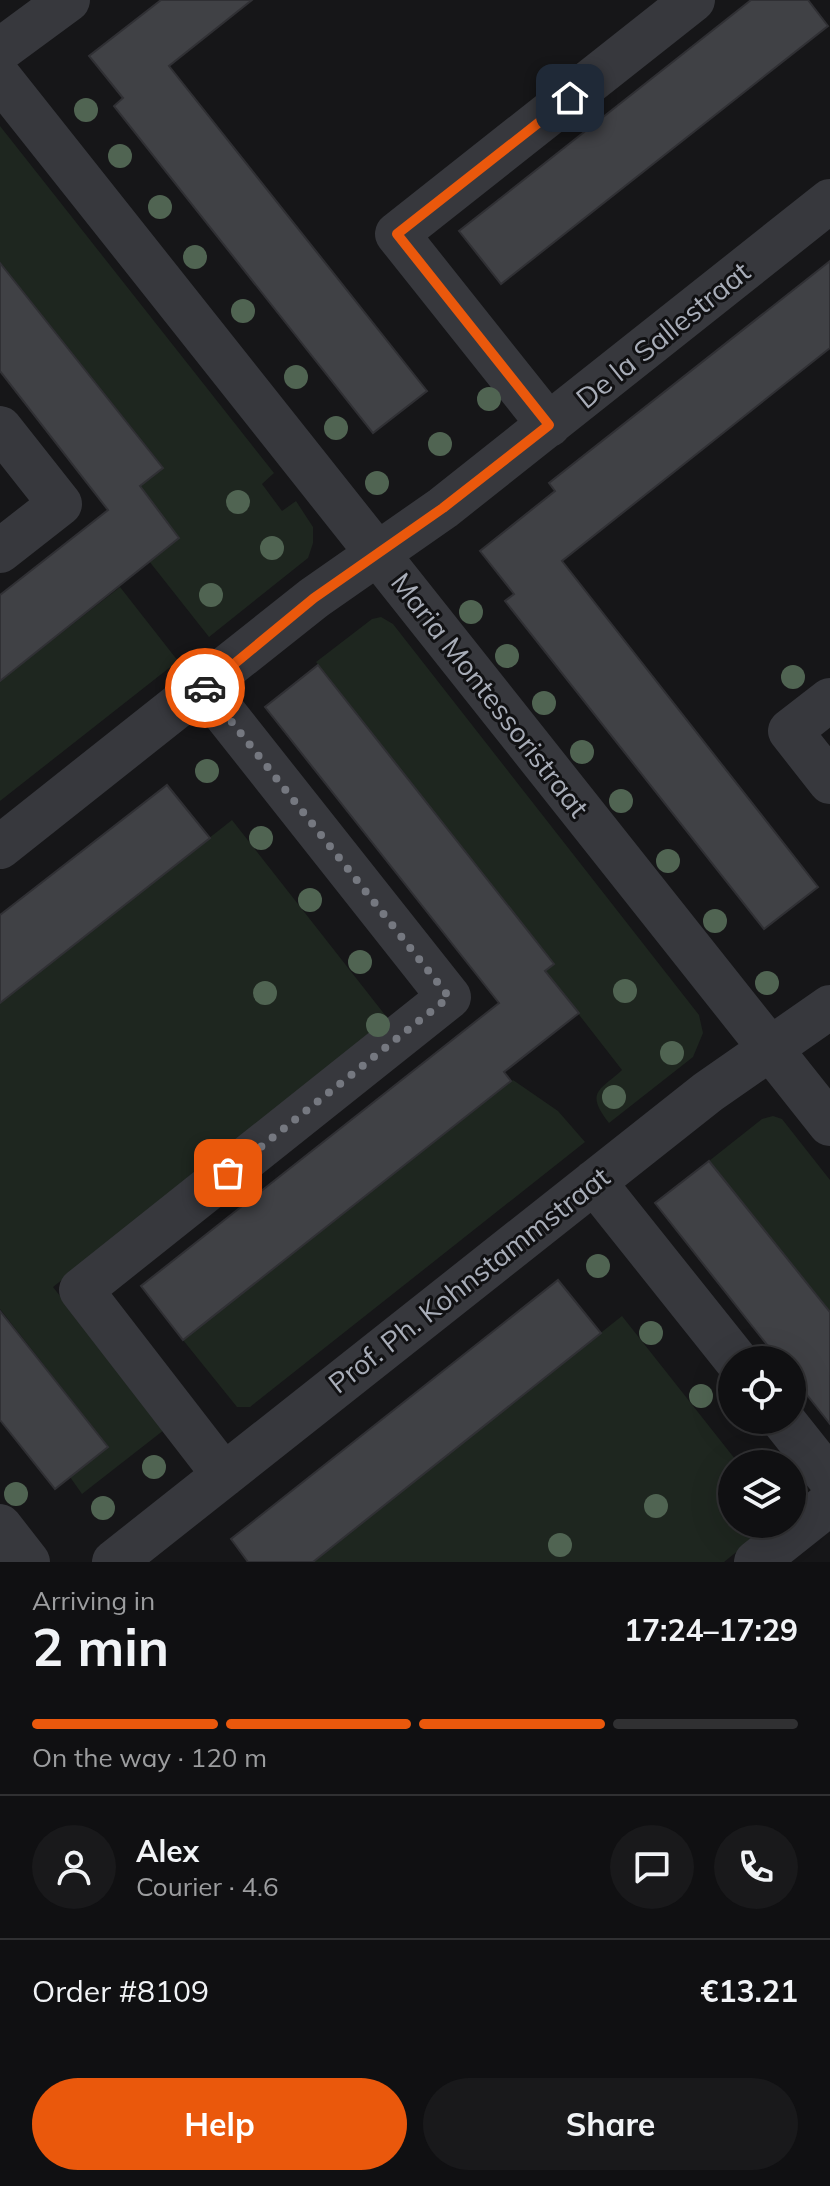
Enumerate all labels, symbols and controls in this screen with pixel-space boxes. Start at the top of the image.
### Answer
pin [536,64,604,132]
icon: home [548,76,592,120]
street label: De la Sallestraat [569,254,757,416]
street label: Maria Montessoristraat [384,565,597,824]
courier [165,648,245,728]
icon: car [183,666,227,710]
pin [194,1139,262,1207]
icon: bag [206,1151,250,1195]
street label: Prof. Ph. Kohnstammstraat [321,1159,616,1400]
map controls [718,1346,806,1538]
button: locate [718,1346,806,1434]
button: layers [718,1450,806,1538]
text: Arriving in [32,1584,155,1617]
text: 17:24–17:29 [624,1611,798,1649]
text: 2 min [32,1614,169,1679]
text: On the way · 120 m [32,1741,267,1774]
button: person [32,1825,116,1909]
button: chat [610,1825,694,1909]
button: phone [714,1825,798,1909]
text: Alex [136,1832,199,1870]
text: Courier · 4.6 [136,1870,279,1903]
text: Order #8109 [32,1972,209,2010]
text: €13.21 [701,1972,798,2010]
button: Help [32,2078,407,2170]
button: Share [423,2078,798,2170]

